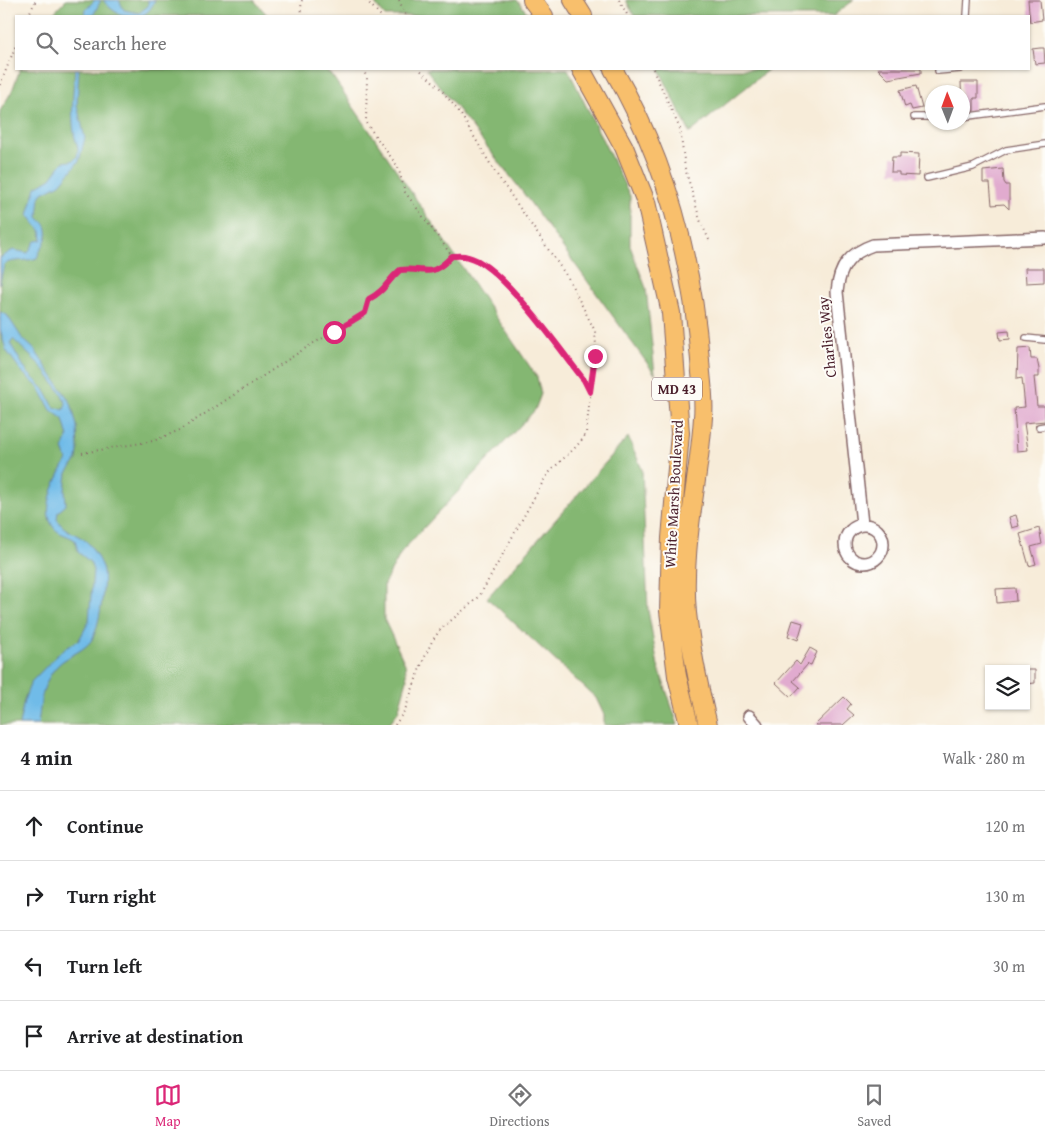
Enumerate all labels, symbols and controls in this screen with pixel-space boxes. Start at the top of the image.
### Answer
search box [15,15,1030,70]
icon: search [33,29,61,57]
text: Search here [73,29,167,57]
north arrow [925,85,970,130]
street label: Charlies Way [812,295,841,379]
route start [323,321,346,344]
route end [584,345,607,368]
road number: MD 43 [652,378,702,400]
street label: White Marsh Boulevard [659,419,688,568]
map controls [985,665,1030,710]
button: layers [985,665,1030,710]
text: 4 min [20,742,72,773]
text: Walk · 280 m [942,746,1025,770]
icon: ahead [20,812,48,840]
text: Continue [67,812,144,840]
text: 120 m [985,814,1025,838]
icon: right [20,882,48,910]
text: Turn right [67,882,156,910]
text: 130 m [985,884,1025,908]
icon: left [20,952,48,980]
text: Turn left [67,952,142,980]
text: 30 m [993,954,1025,978]
icon: arrive [20,1022,48,1050]
text: Arrive at destination [67,1022,243,1050]
tab: Map [154,1081,182,1131]
tab: Directions [489,1081,550,1131]
tab: Saved [857,1081,891,1131]

